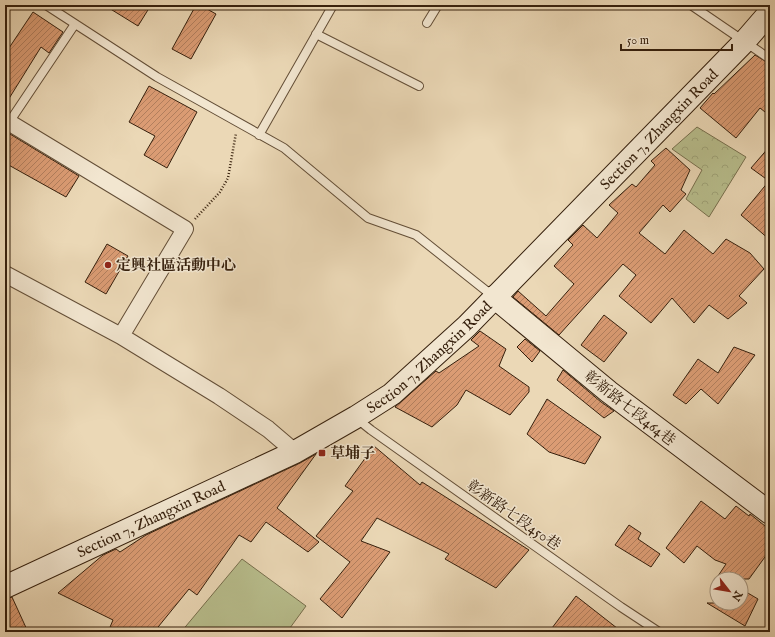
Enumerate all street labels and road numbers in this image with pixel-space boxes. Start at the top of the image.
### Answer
street label: Section 7, Zhangxin Road [596,64,723,194]
street label: Section 7, Zhangxin Road [363,296,497,418]
street label: 彰新路七段464巷 [580,367,679,450]
street label: Section 7, Zhangxin Road [74,476,229,562]
street label: 彰新路七段450巷 [463,476,564,555]

